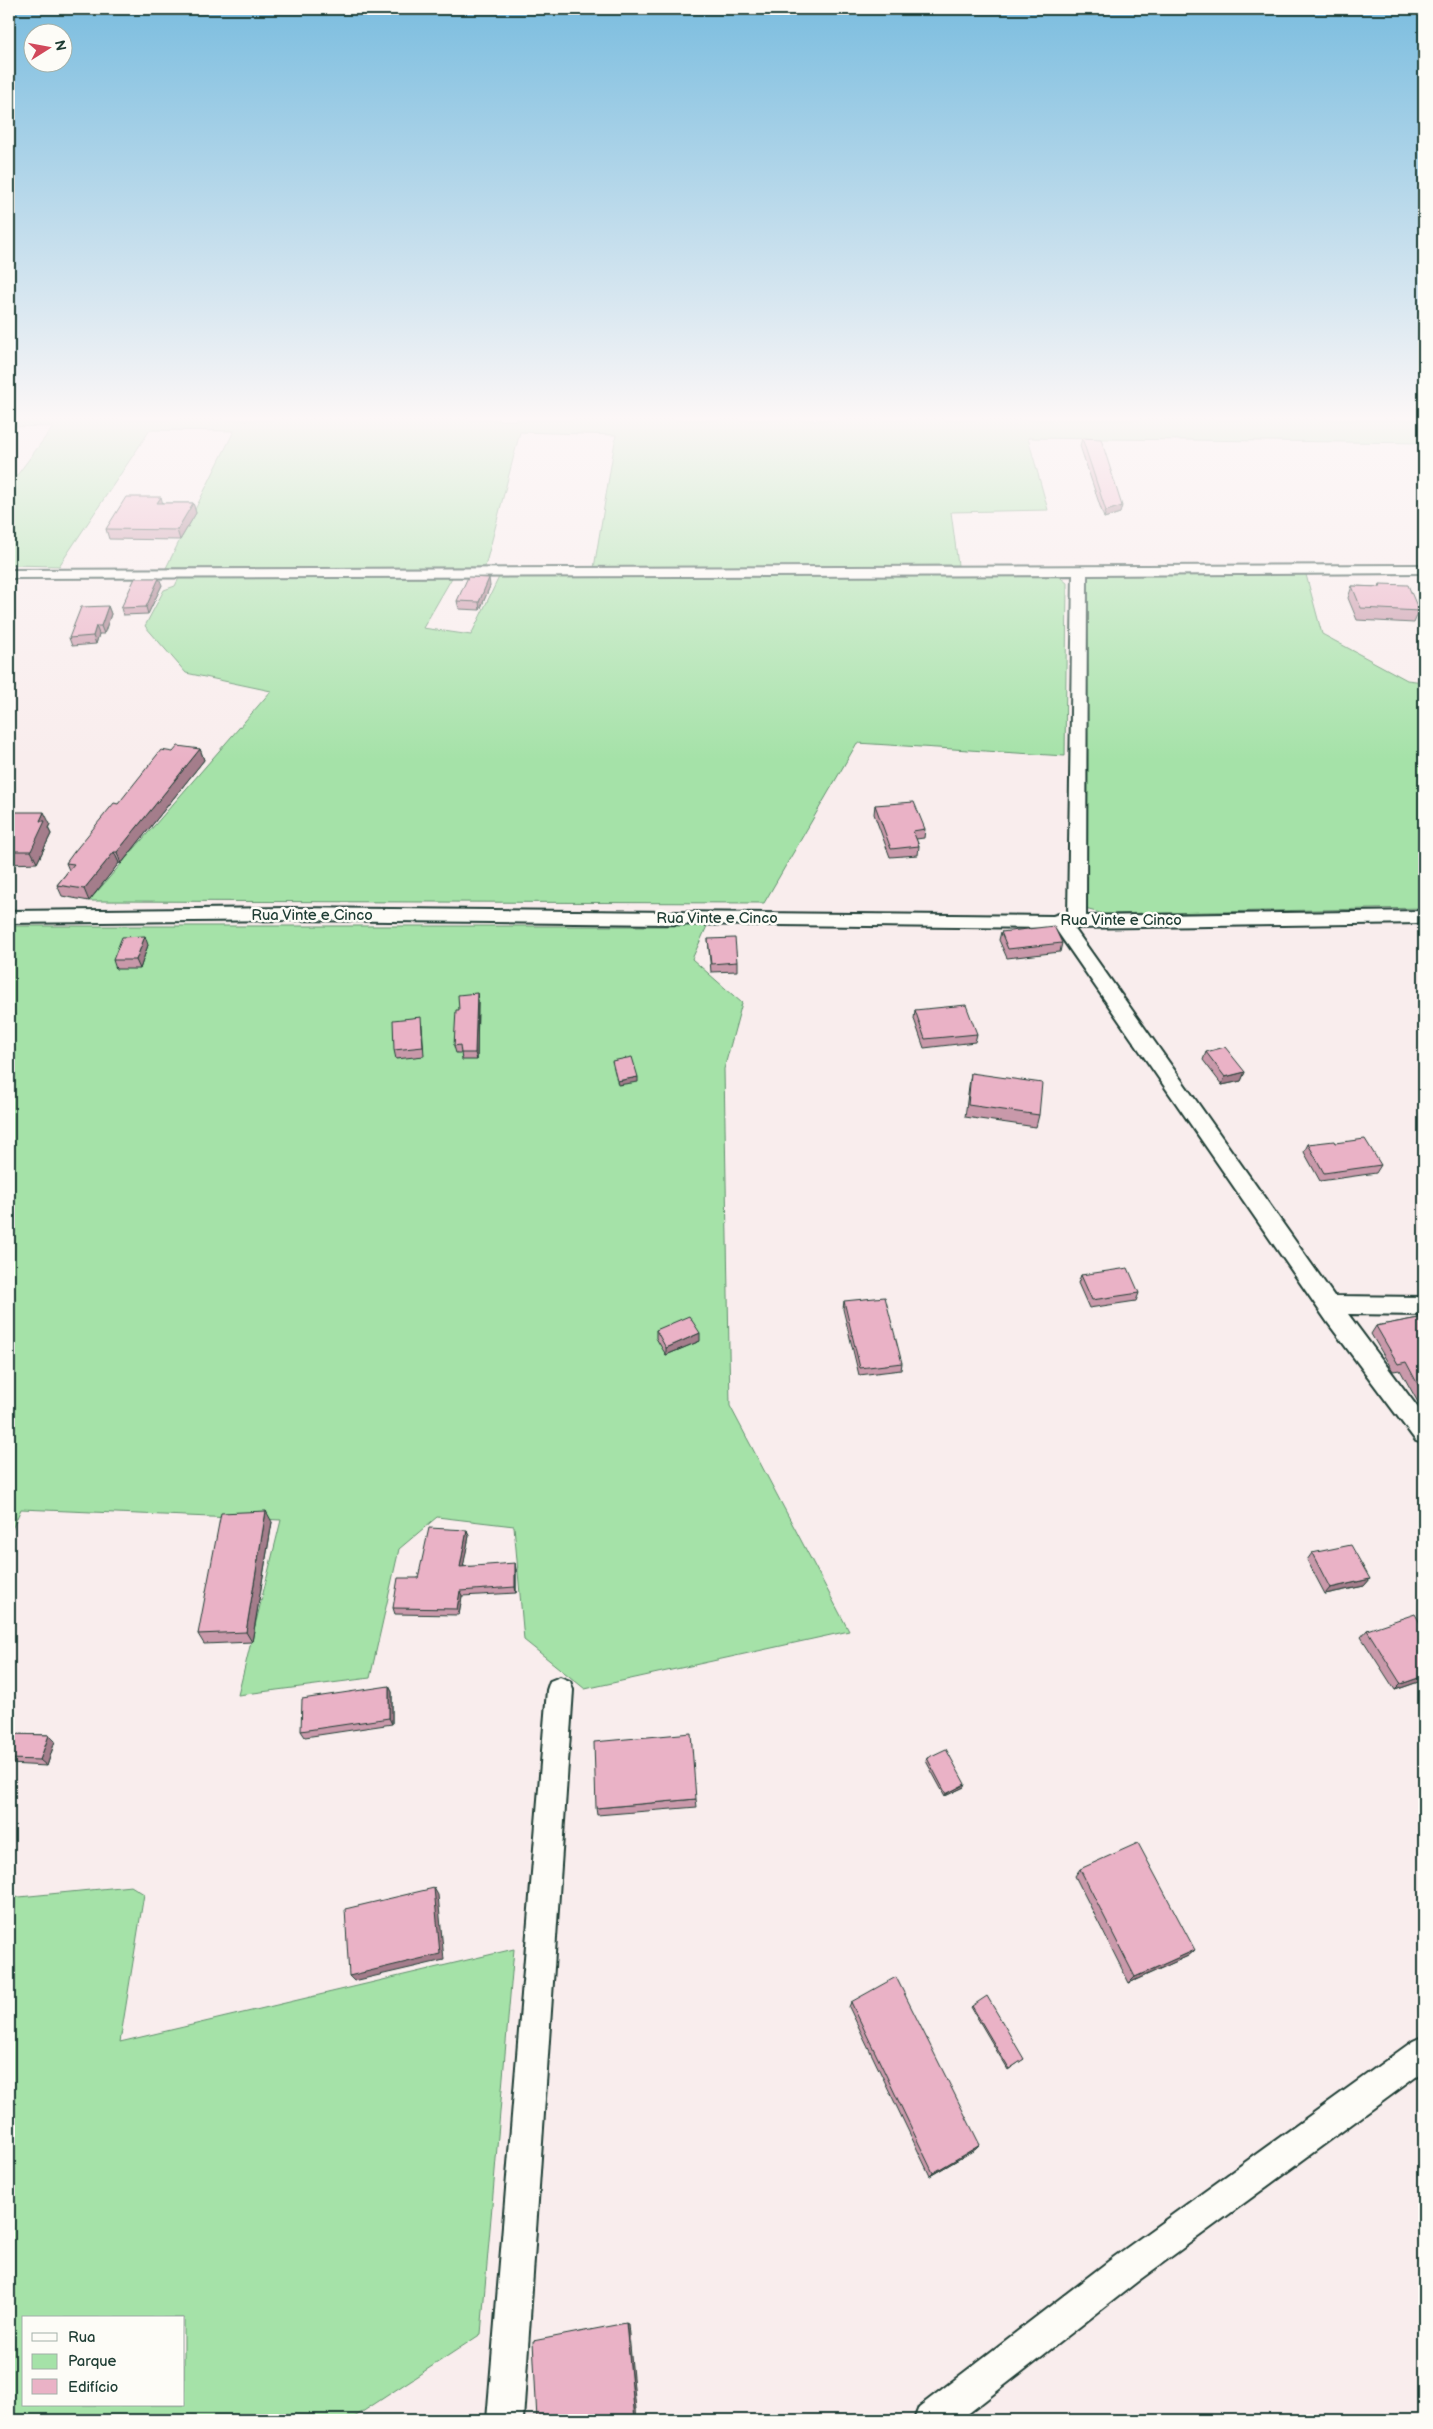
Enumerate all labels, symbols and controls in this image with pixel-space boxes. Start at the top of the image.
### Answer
north arrow [22,22,72,72]
text: N [51,39,70,52]
street label: Rua Vinte e Cinco [251,906,373,925]
street label: Rua Vinte e Cinco [656,909,778,928]
street label: Rua Vinte e Cinco [1060,911,1182,930]
legend [22,2316,185,2406]
text: Rua [68,2328,96,2347]
text: Parque [68,2352,117,2371]
text: Edifício [68,2378,118,2397]

